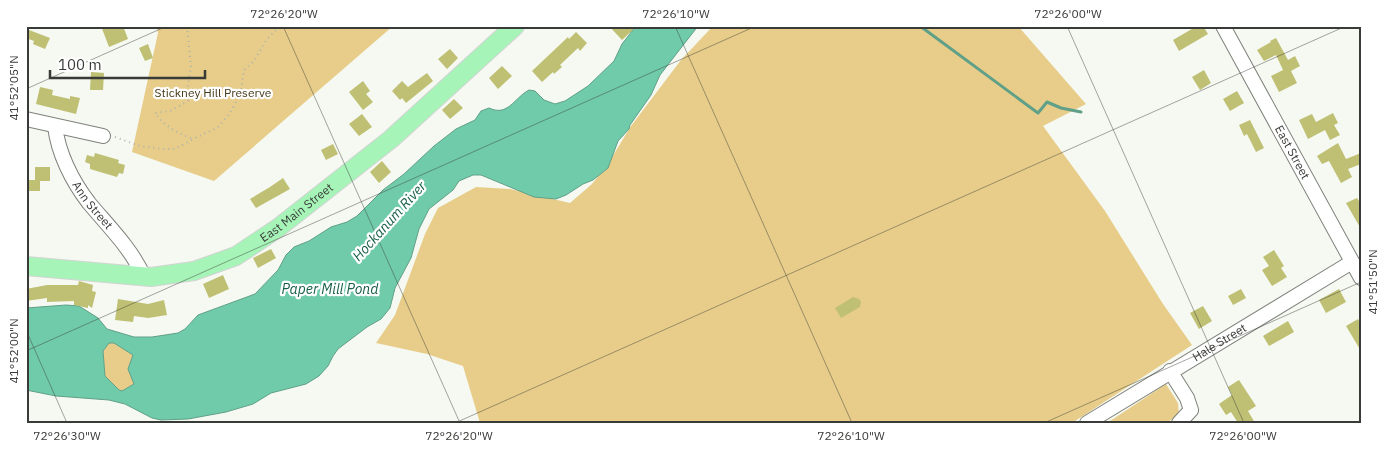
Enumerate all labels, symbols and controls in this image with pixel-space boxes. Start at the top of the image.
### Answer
text: 72°26'20"W [250,6,318,21]
text: 72°26'10"W [642,6,710,21]
text: 72°26'00"W [1034,6,1102,21]
scale bar [50,48,205,80]
text: 41°52'05"N [6,55,21,121]
text: 100 m [58,55,102,74]
park label: Stickney Hill Preserve [155,85,272,100]
street label: East Street [1272,122,1313,182]
water label: Hockanum River [348,177,430,265]
street label: Ann Street [69,178,116,232]
street label: East Main Street [257,180,336,245]
text: 41°51'50"N [1365,249,1380,315]
water label: Paper Mill Pond [282,280,379,298]
text: 41°52'00"N [6,318,21,384]
street label: Hale Street [1189,320,1249,364]
text: 72°26'30"W [33,428,101,443]
text: 72°26'20"W [425,428,493,443]
text: 72°26'10"W [817,428,885,443]
text: 72°26'00"W [1209,428,1277,443]

